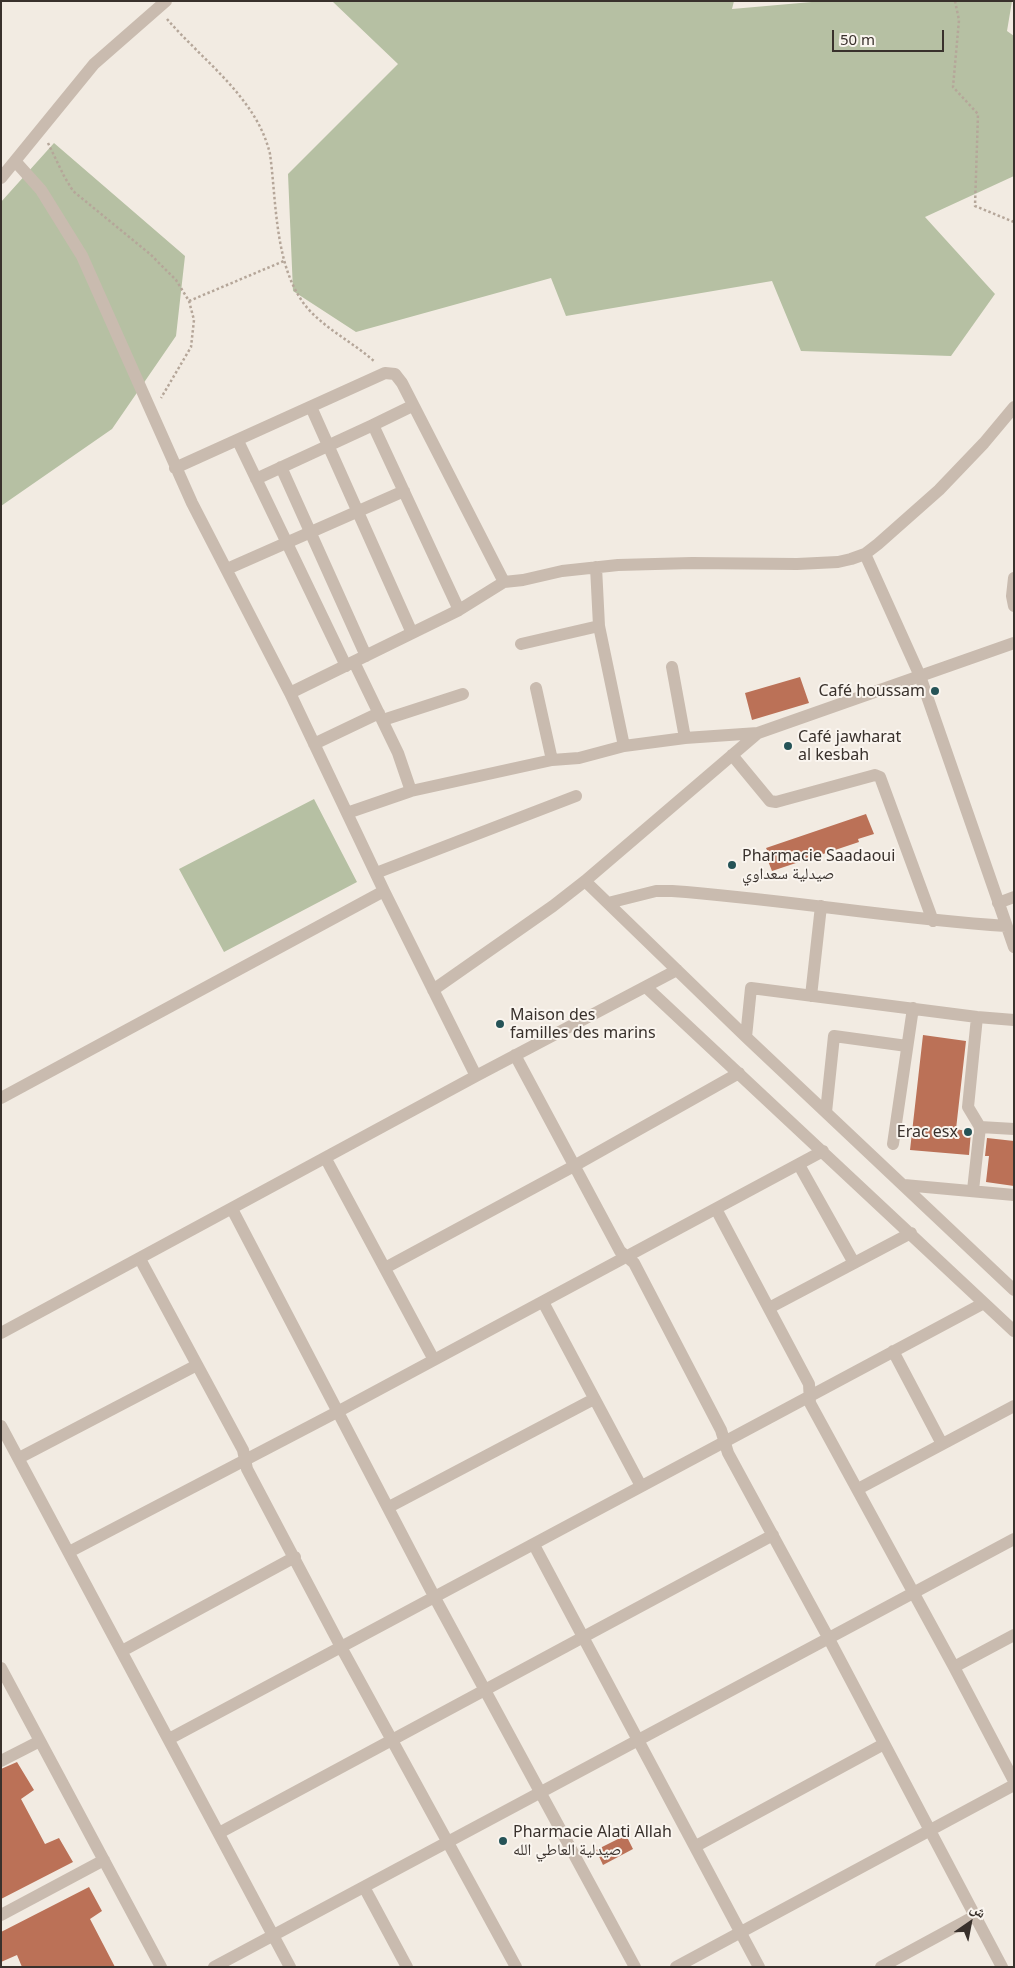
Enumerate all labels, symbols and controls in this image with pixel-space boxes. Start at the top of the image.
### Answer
scale bar [835,20,948,52]
text: 50 m [840,29,875,49]
place label: Café houssam [819,681,925,701]
marker: Café houssam [929,685,941,697]
place label: Café jawharat al kesbah [798,727,901,765]
marker: Café jawharat al kesbah [782,740,794,752]
place label: Pharmacie Saadaoui صيدلية سعداوي [742,846,895,884]
marker: Pharmacie Saadaoui صيدلية سعداوي [726,859,738,871]
place label: Maison des familles des marins [510,1005,656,1043]
marker: Maison des familles des marins [494,1018,506,1030]
place label: Erac esx [897,1122,958,1142]
marker: Erac esx [962,1126,974,1138]
place label: Pharmacie Alati Allah صيدلية العاطي الله [513,1822,672,1860]
marker: Pharmacie Alati Allah صيدلية العاطي الله [497,1835,509,1847]
north arrow [945,1898,995,1948]
text: ش [967,1898,990,1922]

